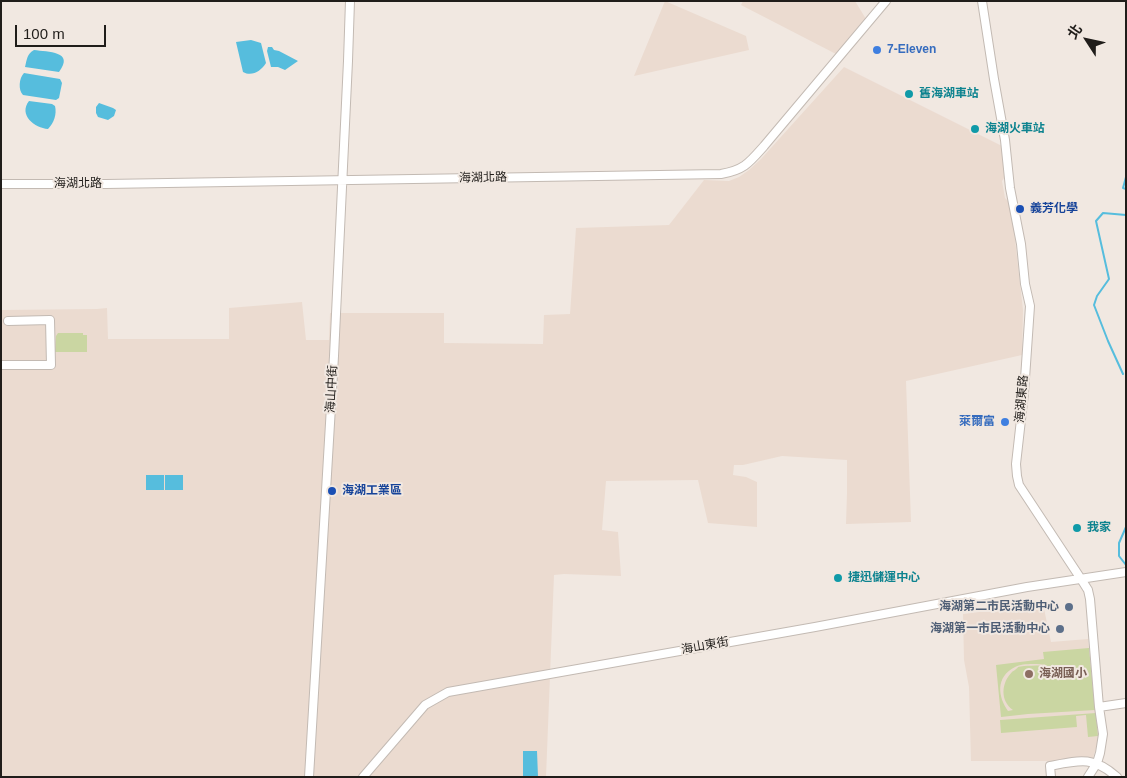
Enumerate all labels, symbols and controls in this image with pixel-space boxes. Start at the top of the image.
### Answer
scale bar [18,15,109,47]
north arrow [1062,15,1112,65]
text: 北 [1064,21,1085,42]
text: 100 m [23,25,65,42]
place label: 7-Eleven [887,43,936,57]
marker: 7-Eleven [871,44,883,56]
place label: 舊海湖車站 [919,87,979,101]
marker: 舊海湖車站 [903,88,915,100]
place label: 海湖火車站 [985,122,1045,136]
marker: 海湖火車站 [969,123,981,135]
street label: 海湖北路 [459,170,507,186]
street label: 海湖北路 [54,177,102,191]
place label: 義芳化學 [1030,202,1078,216]
marker: 義芳化學 [1014,203,1026,215]
street label: 海山中街 [324,365,340,413]
street label: 海湖東路 [1013,374,1031,424]
place label: 萊爾富 [959,415,995,429]
marker: 萊爾富 [999,416,1011,428]
place label: 海湖工業區 [342,484,402,498]
marker: 海湖工業區 [326,485,338,497]
place label: 我家 [1087,521,1111,535]
marker: 我家 [1071,522,1083,534]
place label: 捷迅儲運中心 [848,571,920,585]
marker: 捷迅儲運中心 [832,572,844,584]
place label: 海湖第二市民活動中心 [939,600,1059,614]
marker: 海湖第二市民活動中心 [1063,601,1075,613]
place label: 海湖第一市民活動中心 [930,622,1050,636]
marker: 海湖第一市民活動中心 [1054,623,1066,635]
street label: 海山東街 [680,635,730,657]
place label: 海湖國小 [1039,667,1087,681]
marker: 海湖國小 [1023,668,1035,680]

